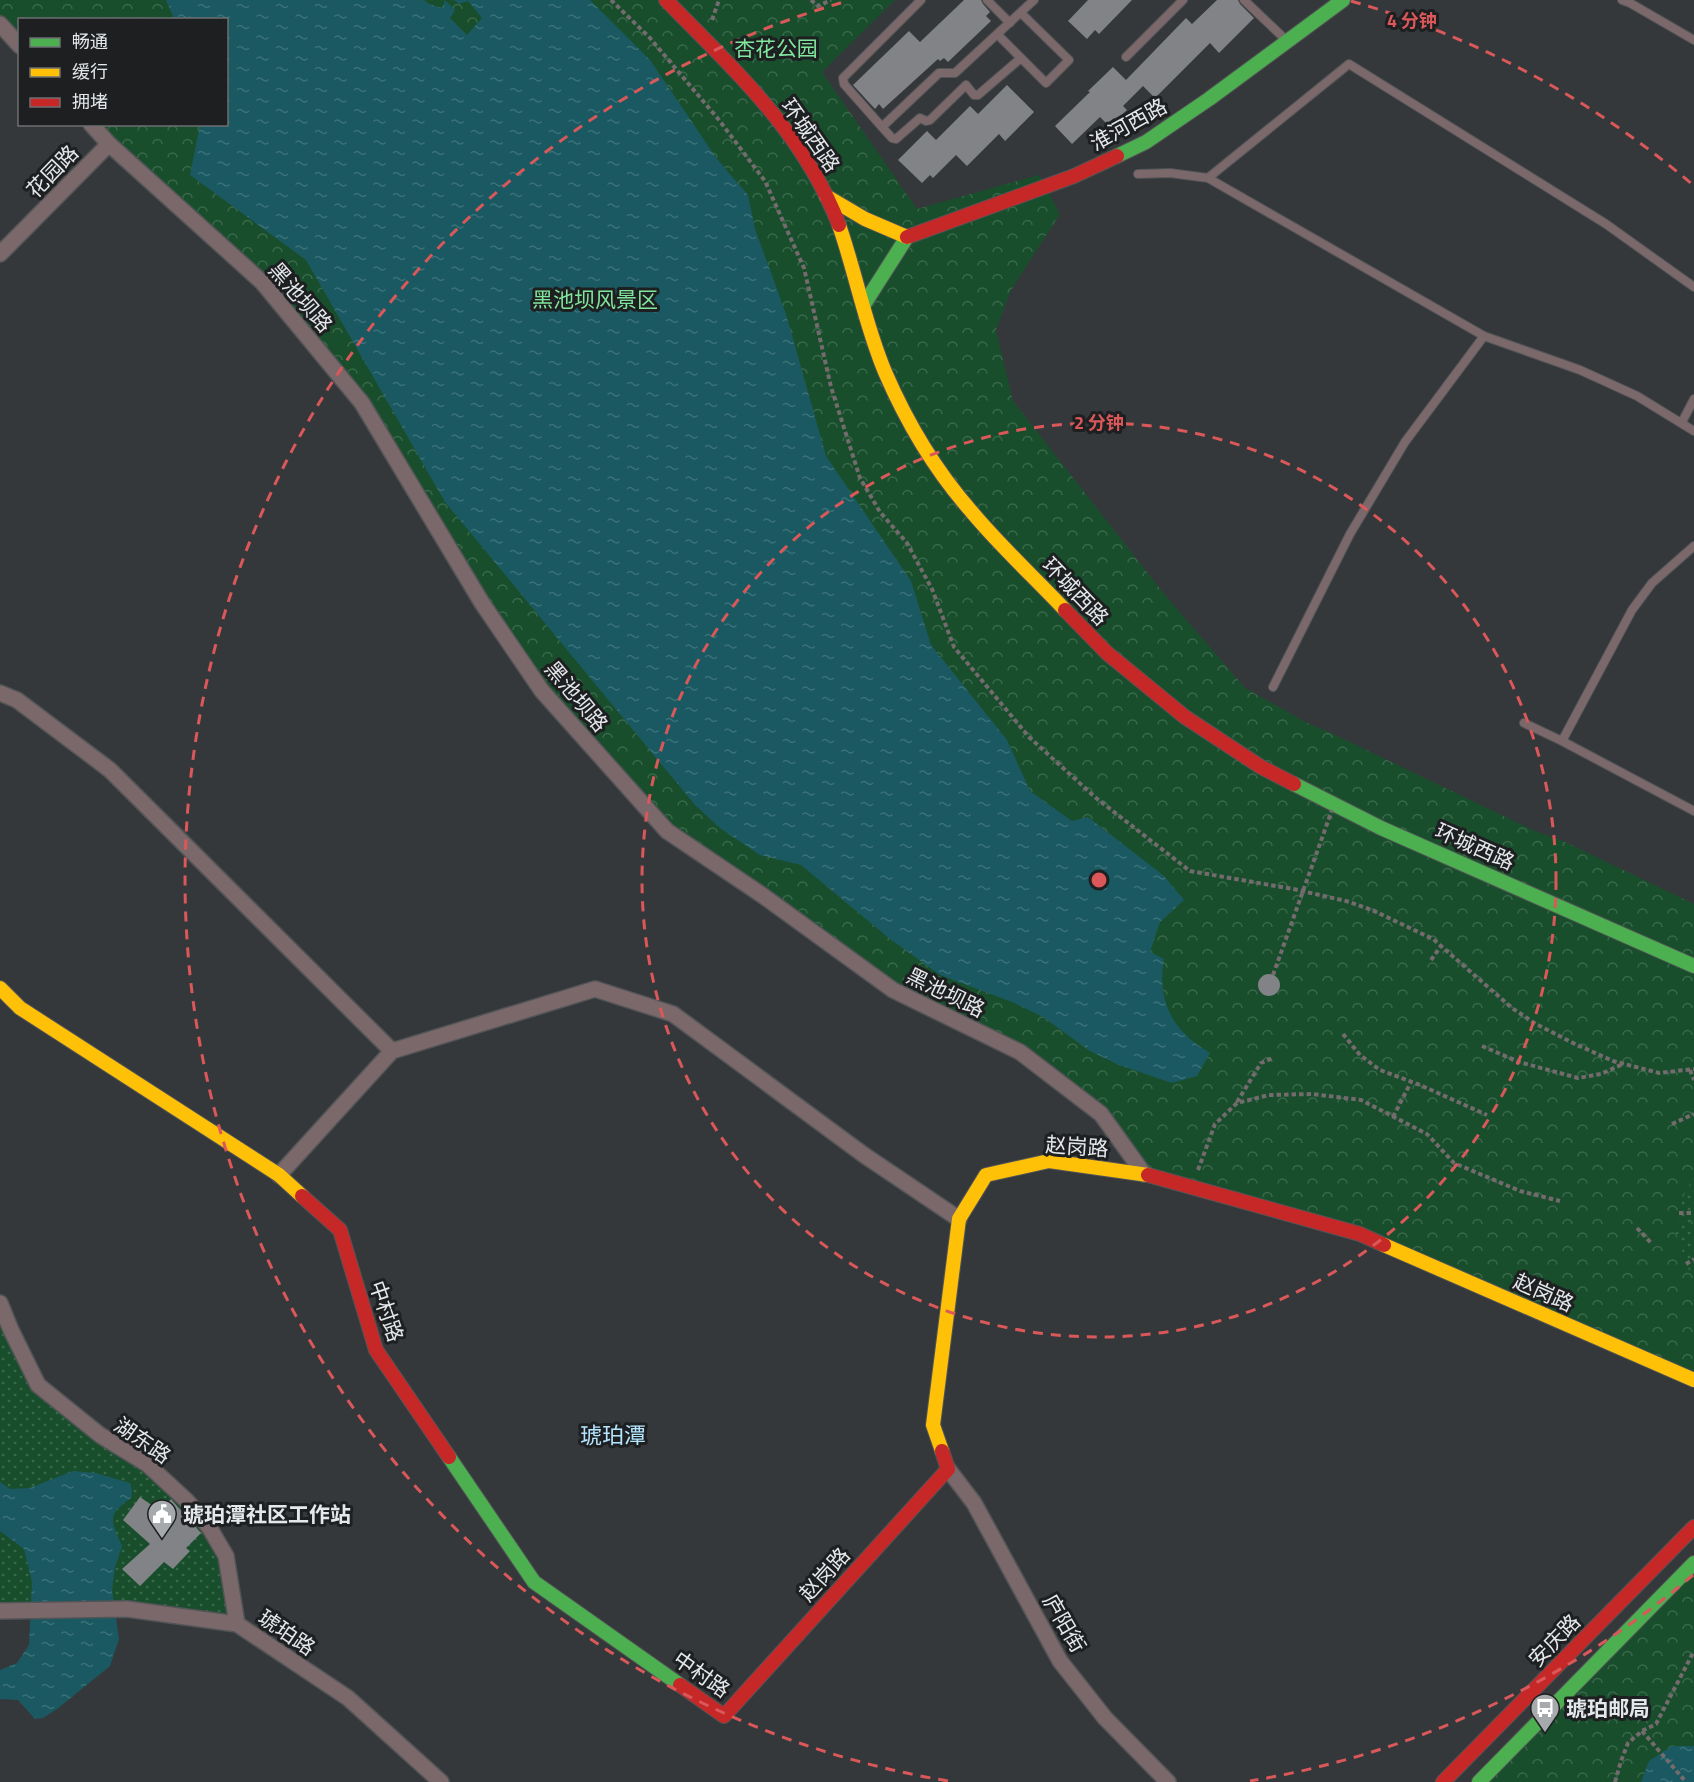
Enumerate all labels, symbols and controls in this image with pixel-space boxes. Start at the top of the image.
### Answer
text: 4 分钟 [1387,7,1437,34]
legend [18,18,228,126]
text: 畅通 [72,28,108,55]
park label: 杏花公园 [734,32,818,64]
text: 缓行 [72,58,108,85]
text: 拥堵 [72,88,108,115]
street label: 淮河西路 [1084,90,1172,158]
street label: 环城西路 [774,91,848,179]
street label: 花园路 [19,137,85,205]
street label: 黑池坝路 [261,255,341,339]
park label: 黑池坝风景区 [532,283,658,315]
text: 2 分钟 [1074,409,1124,436]
street label: 环城西路 [1035,550,1117,632]
street label: 黑池坝路 [538,654,616,738]
street label: 环城西路 [1430,814,1520,878]
centre of rings [1089,870,1109,890]
street label: 黑池坝路 [901,959,991,1025]
street label: 赵岗路 [1044,1128,1110,1164]
street label: 赵岗路 [1509,1265,1579,1319]
street label: 中村路 [362,1276,412,1346]
street label: 湖东路 [108,1409,178,1471]
district label: 琥珀潭 [580,1418,646,1452]
public building icon: 琥珀潭社区工作站 [146,1498,178,1540]
place label: 琥珀潭社区工作站 [183,1498,351,1530]
street label: 赵岗路 [791,1540,857,1608]
street label: 庐阳街 [1035,1588,1095,1658]
street label: 琥珀路 [252,1601,322,1663]
street label: 安庆路 [1521,1606,1587,1674]
street label: 中村路 [667,1643,737,1705]
bus stop icon: 琥珀邮局 [1529,1692,1561,1734]
place label: 琥珀邮局 [1566,1692,1650,1724]

